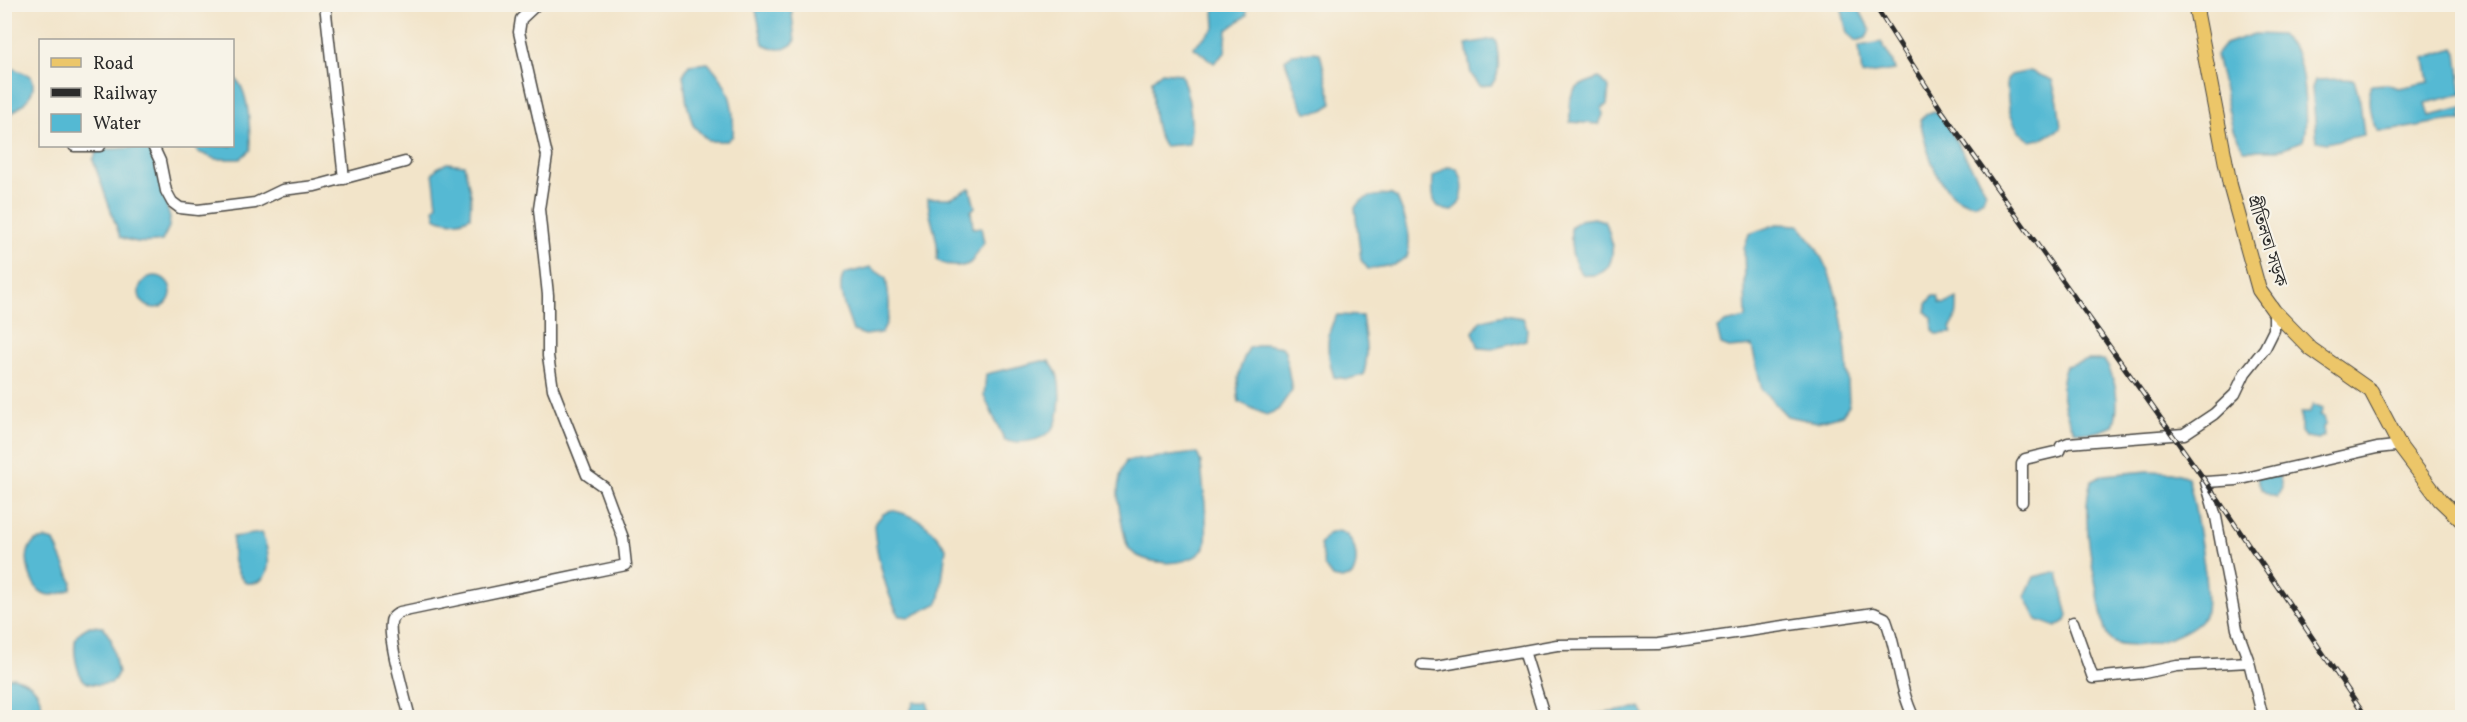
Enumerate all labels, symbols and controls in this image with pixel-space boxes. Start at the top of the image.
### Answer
legend [39,39,234,147]
text: Road [93,52,134,77]
text: Railway [93,82,157,107]
text: Water [93,112,141,137]
street label: প্রীতিলতা সড়ক [2239,192,2293,291]

